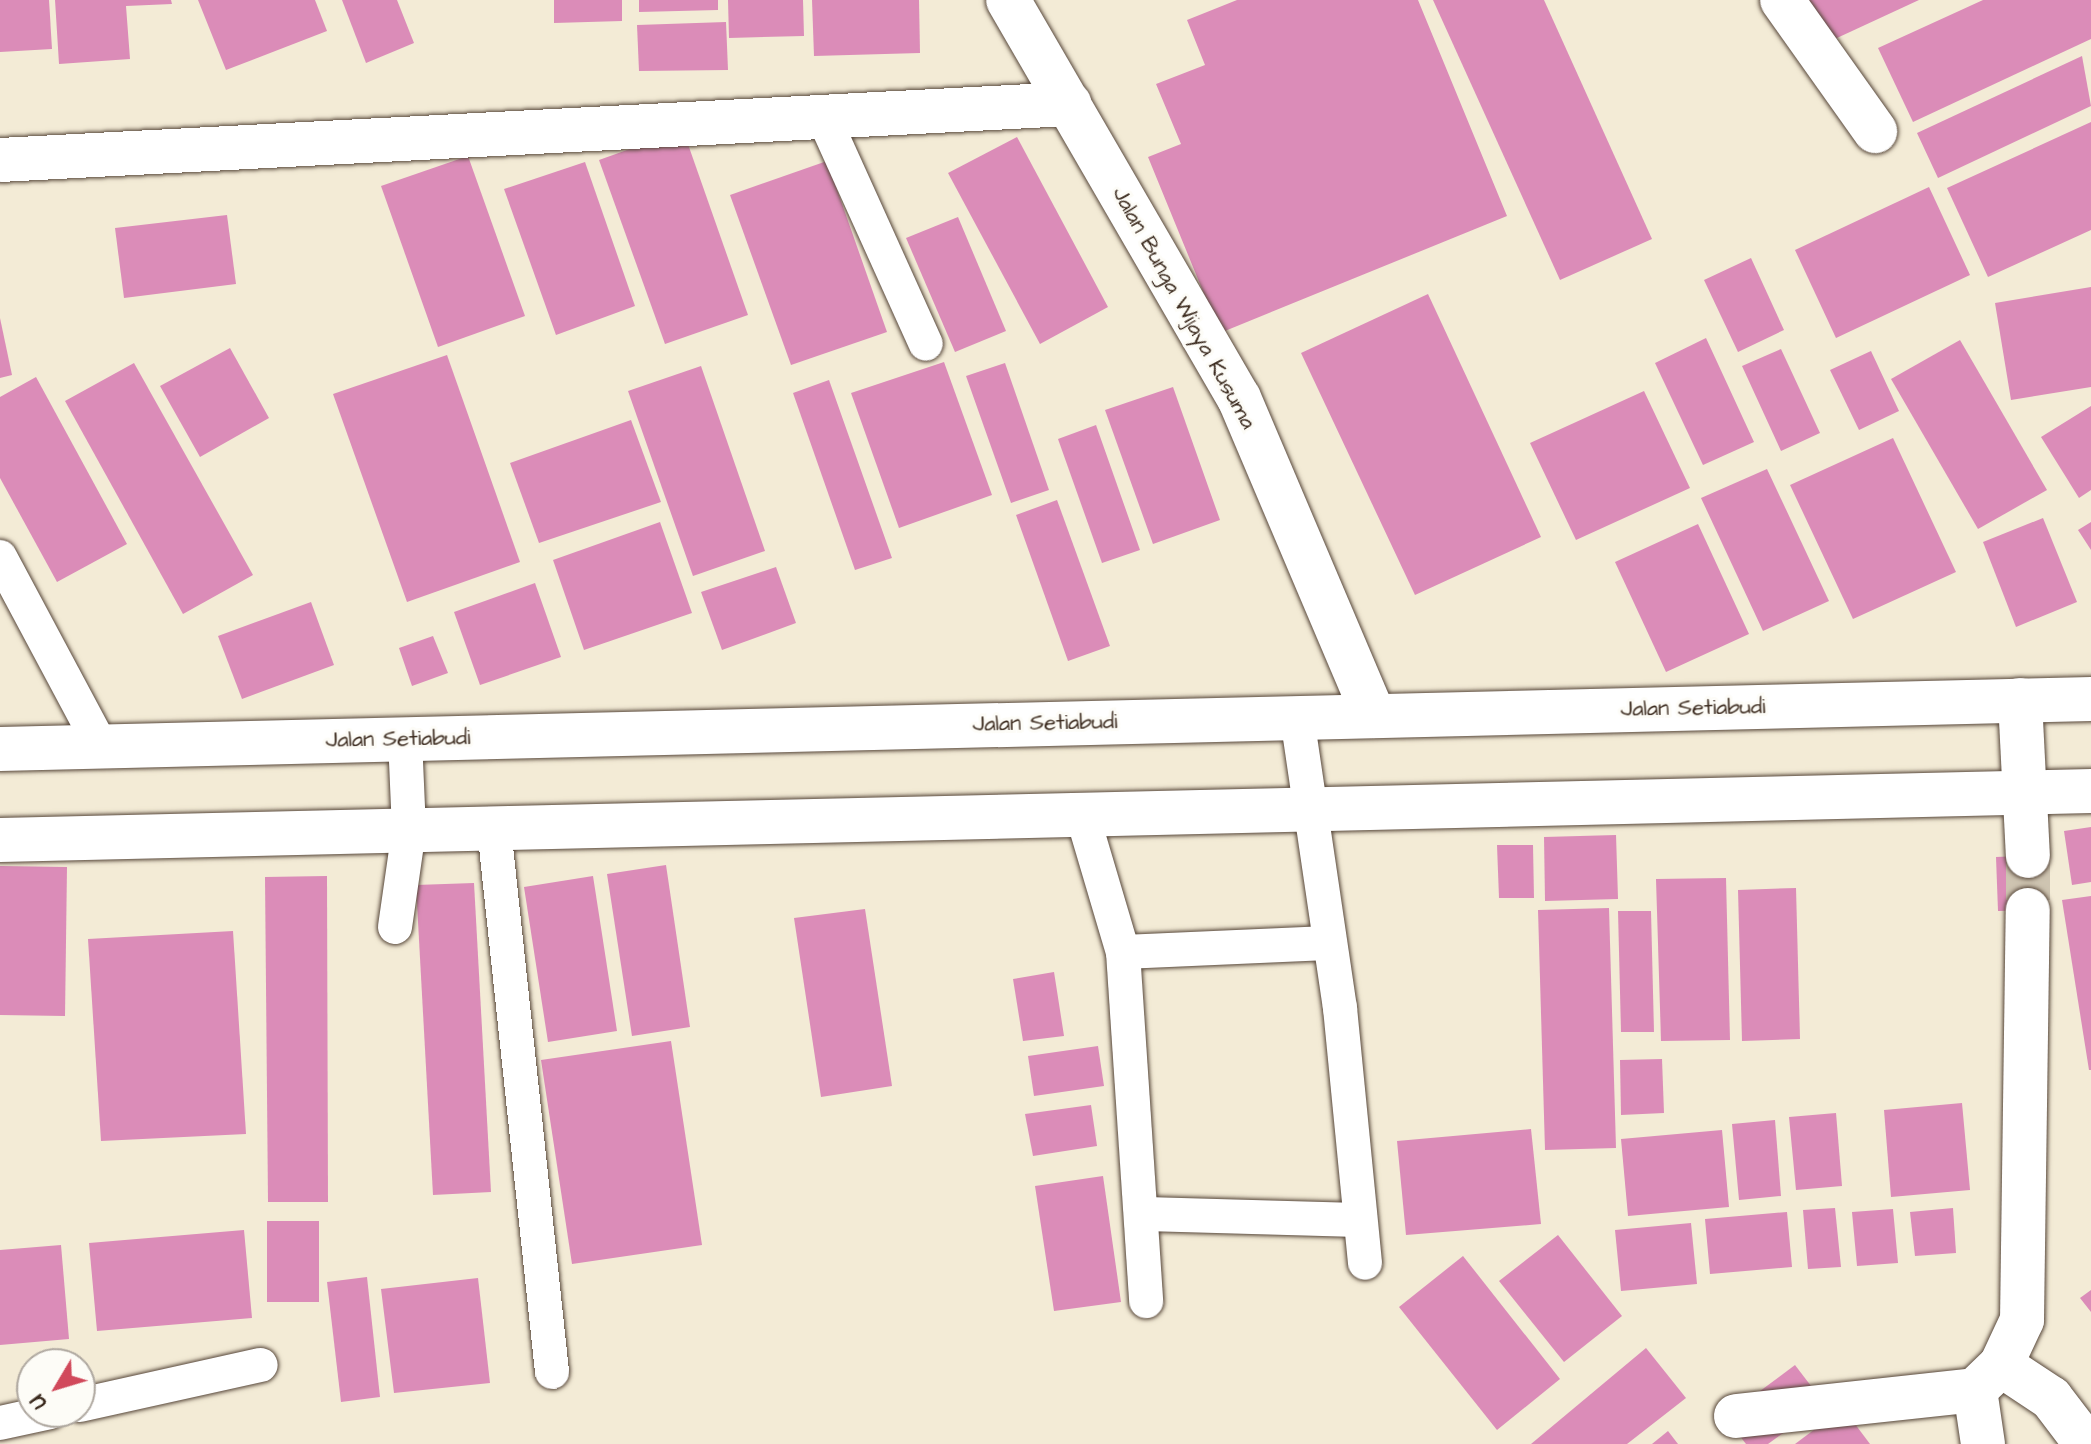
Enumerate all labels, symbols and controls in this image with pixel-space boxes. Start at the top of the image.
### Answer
street label: Jalan Bunga Wijaya Kusuma [1106,182,1262,434]
street label: Jalan Setiabudi [1620,694,1766,722]
street label: Jalan Setiabudi [972,709,1118,737]
street label: Jalan Setiabudi [325,725,471,753]
north arrow [16,1348,96,1428]
text: U [22,1387,54,1416]

